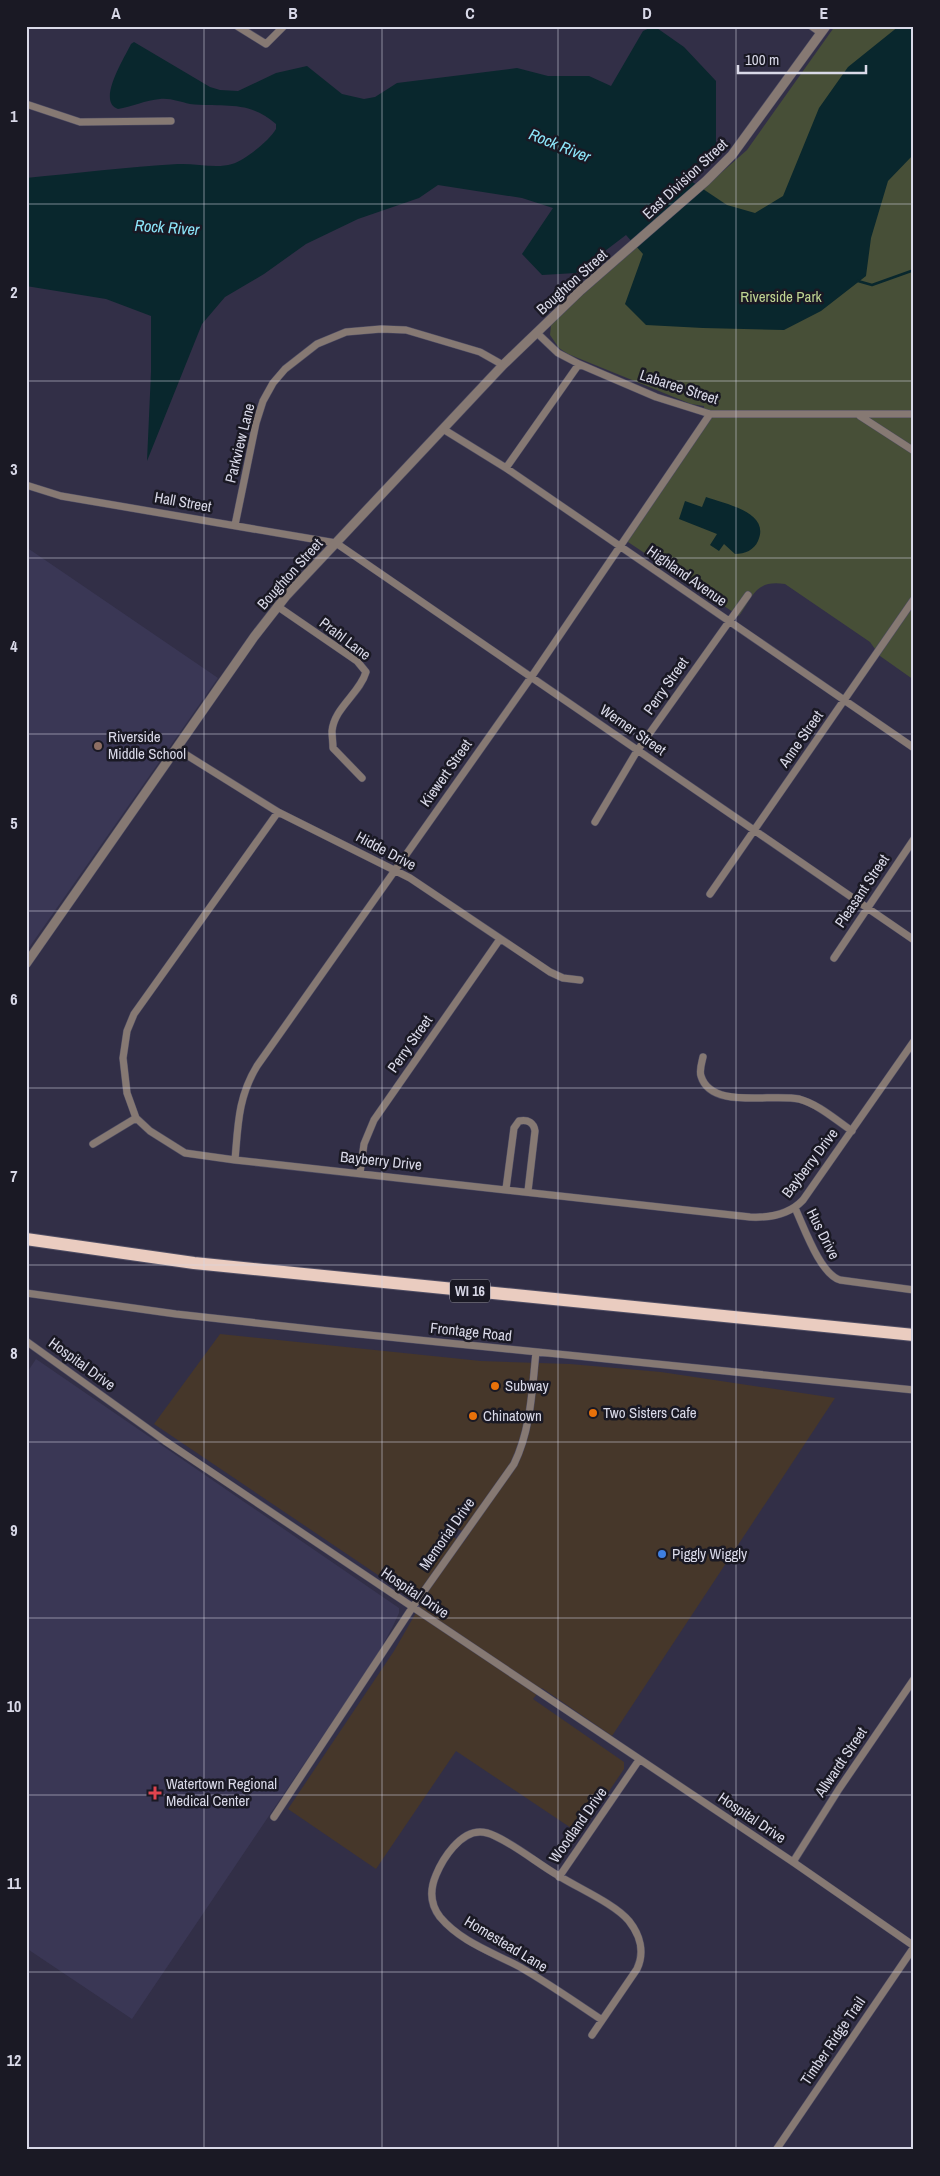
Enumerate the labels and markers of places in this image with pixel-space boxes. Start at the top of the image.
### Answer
place label: Riverside Middle School [108,726,186,764]
marker: Riverside Middle School [92,740,104,752]
place label: Subway [505,1375,550,1396]
marker: Subway [489,1380,501,1392]
place label: Two Sisters Cafe [603,1402,697,1423]
place label: Chinatown [483,1405,542,1426]
marker: Two Sisters Cafe [587,1407,599,1419]
marker: Chinatown [467,1410,479,1422]
place label: Piggly Wiggly [672,1543,748,1564]
marker: Piggly Wiggly [656,1548,668,1560]
place label: Watertown Regional Medical Center [166,1773,277,1811]
marker: Watertown Regional Medical Center [148,1786,162,1800]

